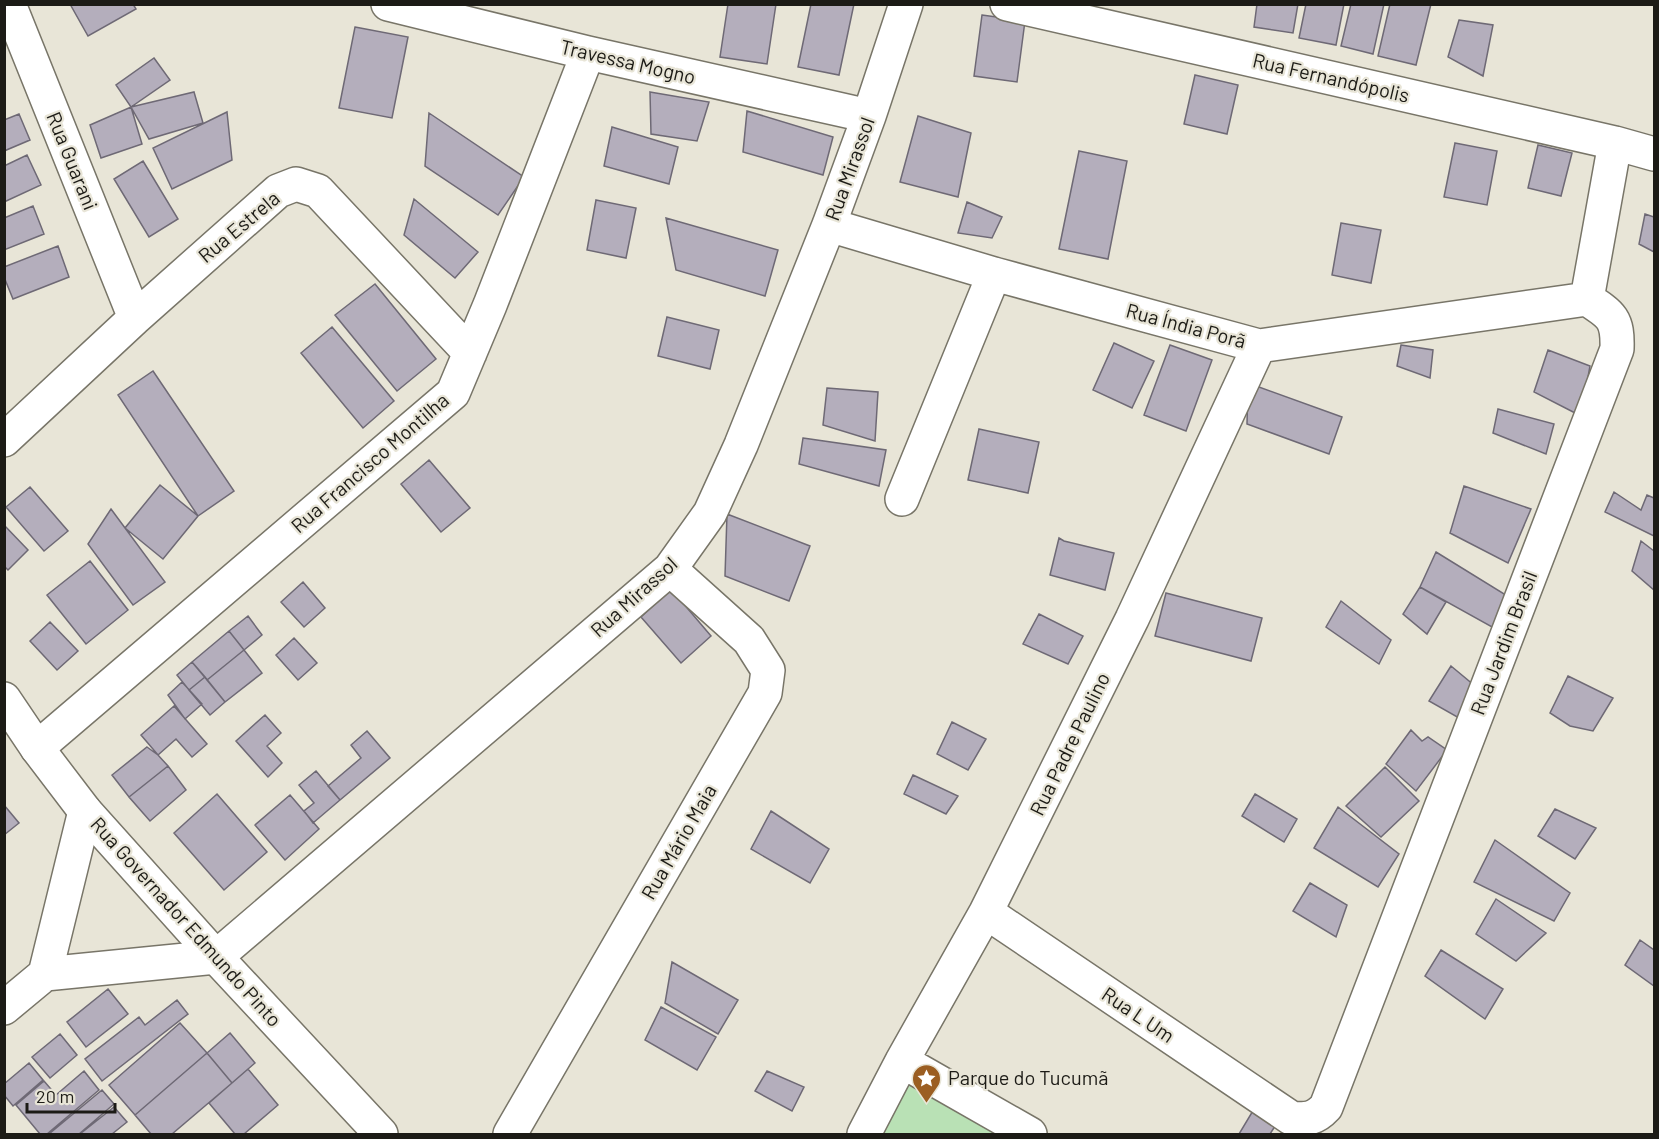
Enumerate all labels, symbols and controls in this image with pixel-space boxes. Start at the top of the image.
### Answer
street label: Travessa Mogno [558,34,698,88]
street label: Rua Fernandópolis [1251,47,1412,107]
street label: Rua Guarani [42,108,103,213]
street label: Rua Mirassol [819,114,879,224]
street label: Rua Estrela [193,185,284,267]
street label: Rua Índia Porã [1124,298,1249,353]
street label: Rua Francisco Montilha [286,387,453,537]
street label: Rua Mirassol [585,551,682,641]
street label: Rua Jardim Brasil [1465,567,1542,718]
street label: Rua Padre Paulino [1024,668,1114,819]
street label: Rua Mário Maia [636,780,721,903]
street label: Rua Governador Edmundo Pinto [86,812,287,1031]
street label: Rua L Um [1098,981,1179,1047]
place icon: Parque do Tucumã [911,1062,943,1104]
place label: Parque do Tucumã [948,1065,1108,1089]
scale bar [27,1076,116,1114]
text: 20 m [36,1085,74,1107]

